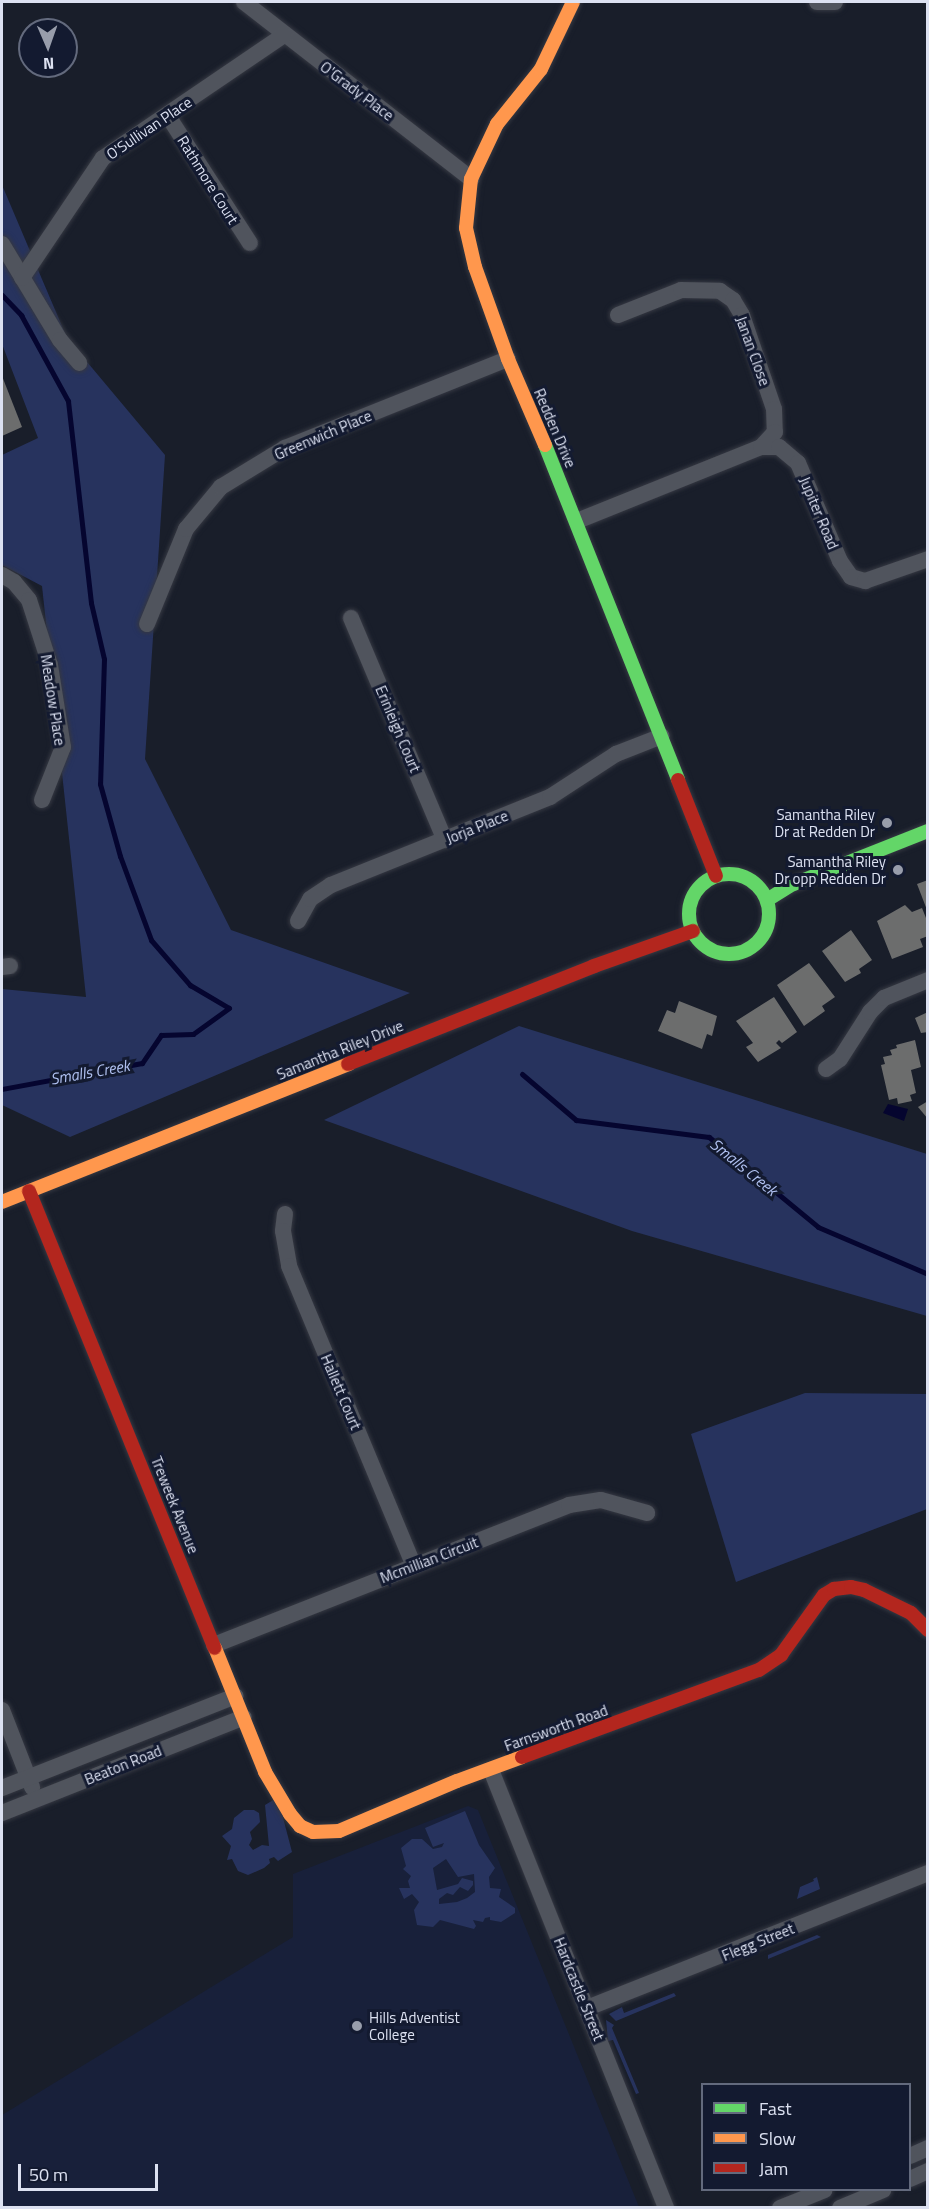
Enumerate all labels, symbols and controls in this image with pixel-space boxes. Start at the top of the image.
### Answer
north arrow [18,18,78,78]
text: N [43,52,55,76]
street label: O'Grady Place [317,58,397,124]
street label: O'Sullivan Place [103,93,195,163]
street label: Rathmore Court [174,132,242,228]
street label: Janan Close [732,314,774,388]
street label: Redden Drive [530,386,580,470]
street label: Greenwich Place [272,406,374,464]
street label: Jupiter Road [796,474,842,552]
street label: Meadow Place [37,653,69,747]
street label: Erinleigh Court [372,683,424,775]
place label: Samantha Riley Dr at Redden Dr [774,805,875,840]
street label: Jorja Place [443,806,511,848]
marker: Samantha Riley Dr at Redden Dr [880,816,894,830]
place label: Samantha Riley Dr opp Redden Dr [774,852,886,887]
marker: Samantha Riley Dr opp Redden Dr [891,863,905,877]
street label: Samantha Riley Drive [274,1016,406,1084]
water label: Smalls Creek [49,1056,131,1088]
water label: Smalls Creek [707,1134,781,1200]
street label: Hallett Court [317,1352,365,1432]
street label: Treweek Avenue [147,1454,203,1556]
street label: Mcmillian Circuit [377,1533,481,1587]
street label: Farnsworth Road [502,1701,610,1755]
street label: Beaton Road [82,1741,164,1789]
street label: Flegg Street [719,1919,797,1965]
street label: Hardcastle Street [550,1935,608,2043]
place label: Hills Adventist College [369,2008,460,2043]
marker: Hills Adventist College [350,2019,364,2033]
legend [701,2083,911,2191]
text: Fast [759,2095,792,2122]
text: Slow [759,2125,796,2152]
scale bar [21,2152,160,2190]
text: Jam [759,2155,788,2182]
text: 50 m [29,2161,68,2188]

